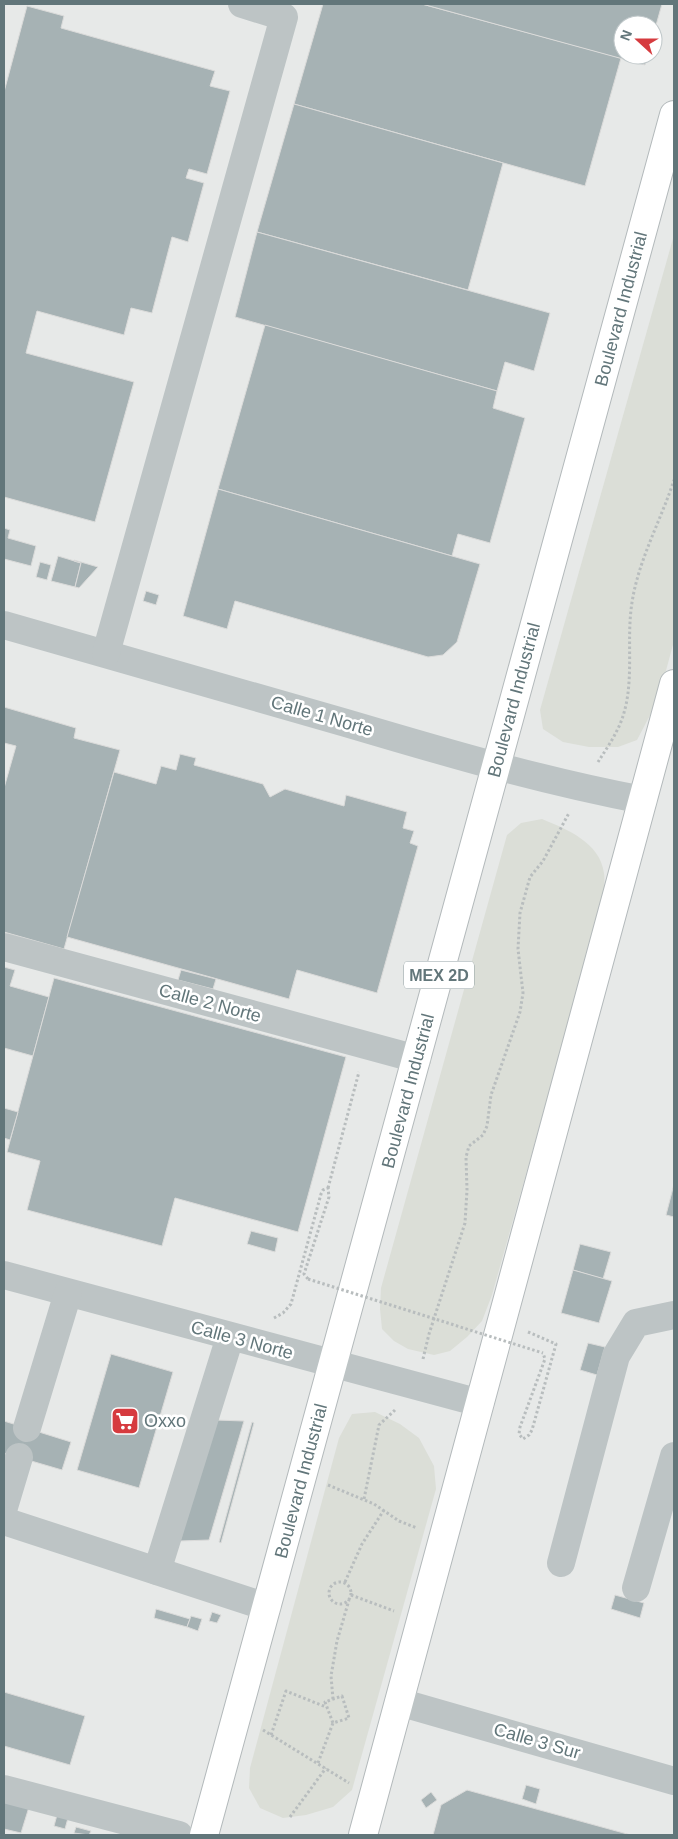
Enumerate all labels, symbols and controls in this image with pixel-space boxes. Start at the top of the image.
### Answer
north arrow [613,15,663,65]
text: N [617,28,635,43]
street label: Boulevard Industrial [591,230,651,388]
street label: Boulevard Industrial [484,621,544,779]
street label: Calle 1 Norte [269,692,375,740]
road number: MEX 2D [404,962,474,988]
street label: Calle 2 Norte [157,980,263,1026]
street label: Boulevard Industrial [378,1012,438,1170]
street label: Calle 3 Norte [189,1317,295,1363]
street label: Boulevard Industrial [271,1402,331,1560]
supermarket icon: Oxxo [110,1406,140,1436]
place label: Oxxo [144,1411,186,1431]
street label: Calle 3 Sur [491,1719,583,1763]

